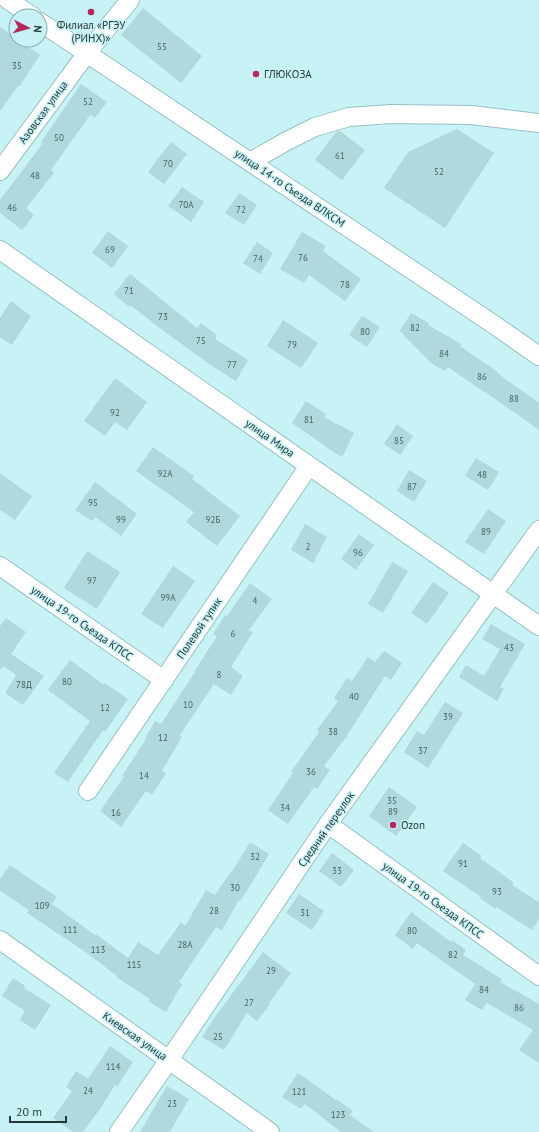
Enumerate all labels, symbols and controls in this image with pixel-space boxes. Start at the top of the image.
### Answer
marker: Филиал «РГЭУ (РИНХ)» [86,7,96,17]
north arrow [8,8,48,48]
place label: Филиал «РГЭУ (РИНХ)» [57,18,126,45]
text: N [31,25,45,33]
house number: 55 [157,41,167,52]
house number: 35 [12,60,22,71]
place label: ГЛЮКОЗА [264,67,312,81]
marker: ГЛЮКОЗА [251,69,261,79]
street label: Азовская улица [15,78,71,146]
house number: 52 [83,96,93,107]
house number: 50 [54,132,64,143]
street label: улица 14-го Съезда ВЛКСМ [232,146,348,230]
house number: 61 [335,150,345,161]
house number: 70 [163,158,173,169]
house number: 52 [434,166,444,177]
house number: 48 [30,170,40,181]
house number: 70А [178,199,194,210]
house number: 46 [7,202,17,213]
house number: 72 [236,204,246,215]
house number: 69 [105,244,115,255]
house number: 76 [298,252,308,263]
house number: 74 [253,253,263,264]
house number: 78 [340,279,350,290]
house number: 71 [124,285,134,296]
house number: 73 [158,311,168,322]
house number: 82 [410,322,420,333]
house number: 80 [360,326,370,337]
house number: 75 [196,335,206,346]
house number: 79 [287,339,297,350]
house number: 84 [439,348,449,359]
house number: 77 [227,359,237,370]
house number: 86 [477,371,487,382]
house number: 88 [509,393,519,404]
house number: 92 [110,407,120,418]
house number: 81 [304,414,314,425]
street label: улица Мира [243,416,297,460]
house number: 85 [394,435,404,446]
house number: 92А [157,468,173,479]
house number: 48 [477,469,487,480]
house number: 87 [407,481,417,492]
house number: 95 [88,497,98,508]
house number: 99 [116,514,126,525]
house number: 92Б [206,514,220,525]
house number: 89 [481,526,491,537]
house number: 2 [306,541,311,552]
house number: 96 [353,547,363,558]
house number: 97 [87,575,97,586]
street label: улица 19-го Съезда КПСС [28,582,136,664]
house number: 99А [160,592,176,603]
street label: Полевой тупик [173,594,225,661]
house number: 4 [253,595,258,606]
house number: 6 [231,628,236,639]
house number: 43 [504,642,514,653]
house number: 8 [217,669,222,680]
house number: 80 [62,676,72,687]
house number: 78Д [16,679,32,690]
house number: 40 [349,691,359,702]
house number: 10 [183,699,193,710]
house number: 12 [100,702,110,713]
house number: 39 [443,711,453,722]
house number: 38 [328,726,338,737]
house number: 12 [158,732,168,743]
house number: 37 [418,745,428,756]
house number: 36 [306,766,316,777]
house number: 14 [139,770,149,781]
street label: Средний переулок [295,788,358,869]
house number: 35 [387,795,397,806]
house number: 34 [280,802,290,813]
house number: 89 [388,806,398,817]
house number: 16 [111,807,121,818]
place label: Ozon [401,818,425,832]
marker: Ozon [388,820,398,830]
house number: 32 [250,851,260,862]
house number: 91 [458,858,468,869]
street label: улица 19-го Съезда КПСС [380,859,486,941]
house number: 33 [332,865,342,876]
house number: 30 [230,882,240,893]
house number: 93 [492,886,502,897]
house number: 109 [35,900,49,911]
house number: 28 [209,905,219,916]
house number: 31 [300,907,310,918]
house number: 111 [63,924,77,935]
house number: 80 [407,925,417,936]
house number: 28А [177,939,193,950]
house number: 113 [91,944,105,955]
house number: 82 [448,949,458,960]
house number: 115 [127,959,141,970]
house number: 29 [266,965,276,976]
house number: 84 [479,984,489,995]
house number: 27 [244,997,254,1008]
house number: 86 [514,1002,524,1013]
street label: Киевская улица [100,1009,170,1063]
house number: 25 [213,1031,223,1042]
house number: 114 [106,1061,120,1072]
house number: 24 [83,1085,93,1096]
house number: 121 [292,1086,306,1097]
scale bar [10,1098,66,1124]
house number: 23 [167,1098,177,1109]
text: 20 m [16,1104,42,1119]
house number: 123 [331,1109,345,1120]

